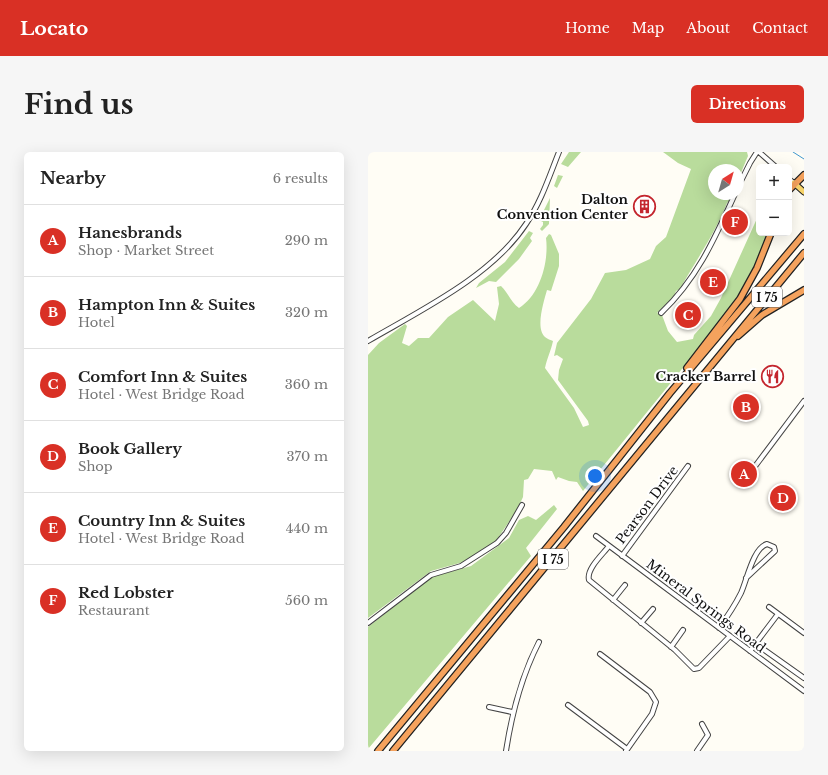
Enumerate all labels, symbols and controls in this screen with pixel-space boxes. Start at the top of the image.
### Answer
text: Locato [20,17,88,40]
text: Home [565,19,610,37]
text: Map [632,19,664,37]
text: About [686,19,730,37]
text: Contact [752,19,808,37]
button: Directions [691,85,804,123]
text: Find us [24,87,134,122]
north arrow [708,164,744,200]
map controls [756,164,792,236]
button: + [756,164,792,200]
text: Nearby [40,168,106,189]
text: 6 results [273,170,328,187]
place label: Dalton Convention Center [497,191,629,223]
building icon: Dalton Convention Center [631,193,657,219]
button: − [756,200,792,236]
pin: F [722,207,748,237]
text: Hanesbrands [78,223,182,242]
text: A [48,232,58,249]
text: 290 m [285,232,328,249]
text: Shop · Market Street [78,242,214,259]
pin: E [700,267,726,297]
road number: I 75 [752,287,782,307]
text: Hampton Inn & Suites [78,295,255,314]
pin: C [675,300,701,330]
text: B [48,304,58,321]
text: 320 m [285,304,328,321]
text: Hotel [78,314,115,331]
restaurant icon: Cracker Barrel [759,363,785,389]
text: Comfort Inn & Suites [78,367,247,386]
place label: Cracker Barrel [656,368,756,385]
text: C [48,376,58,393]
text: 360 m [285,376,328,393]
text: Hotel · West Bridge Road [78,386,245,403]
pin: B [733,392,759,422]
text: Book Gallery [78,439,182,458]
text: D [47,448,59,465]
text: 370 m [287,448,328,465]
text: Shop [78,458,113,475]
pin: A [731,459,757,489]
street label: Pearson Drive [612,462,682,548]
your location [585,466,605,486]
pin: D [770,483,796,513]
text: Country Inn & Suites [78,511,245,530]
text: E [48,520,58,537]
text: 440 m [286,520,328,537]
text: Hotel · West Bridge Road [78,530,245,547]
road number: I 75 [538,549,568,569]
street label: Mineral Springs Road [643,556,769,657]
text: Red Lobster [78,583,174,602]
text: F [49,592,57,609]
text: 560 m [285,592,328,609]
text: Restaurant [78,602,150,619]

